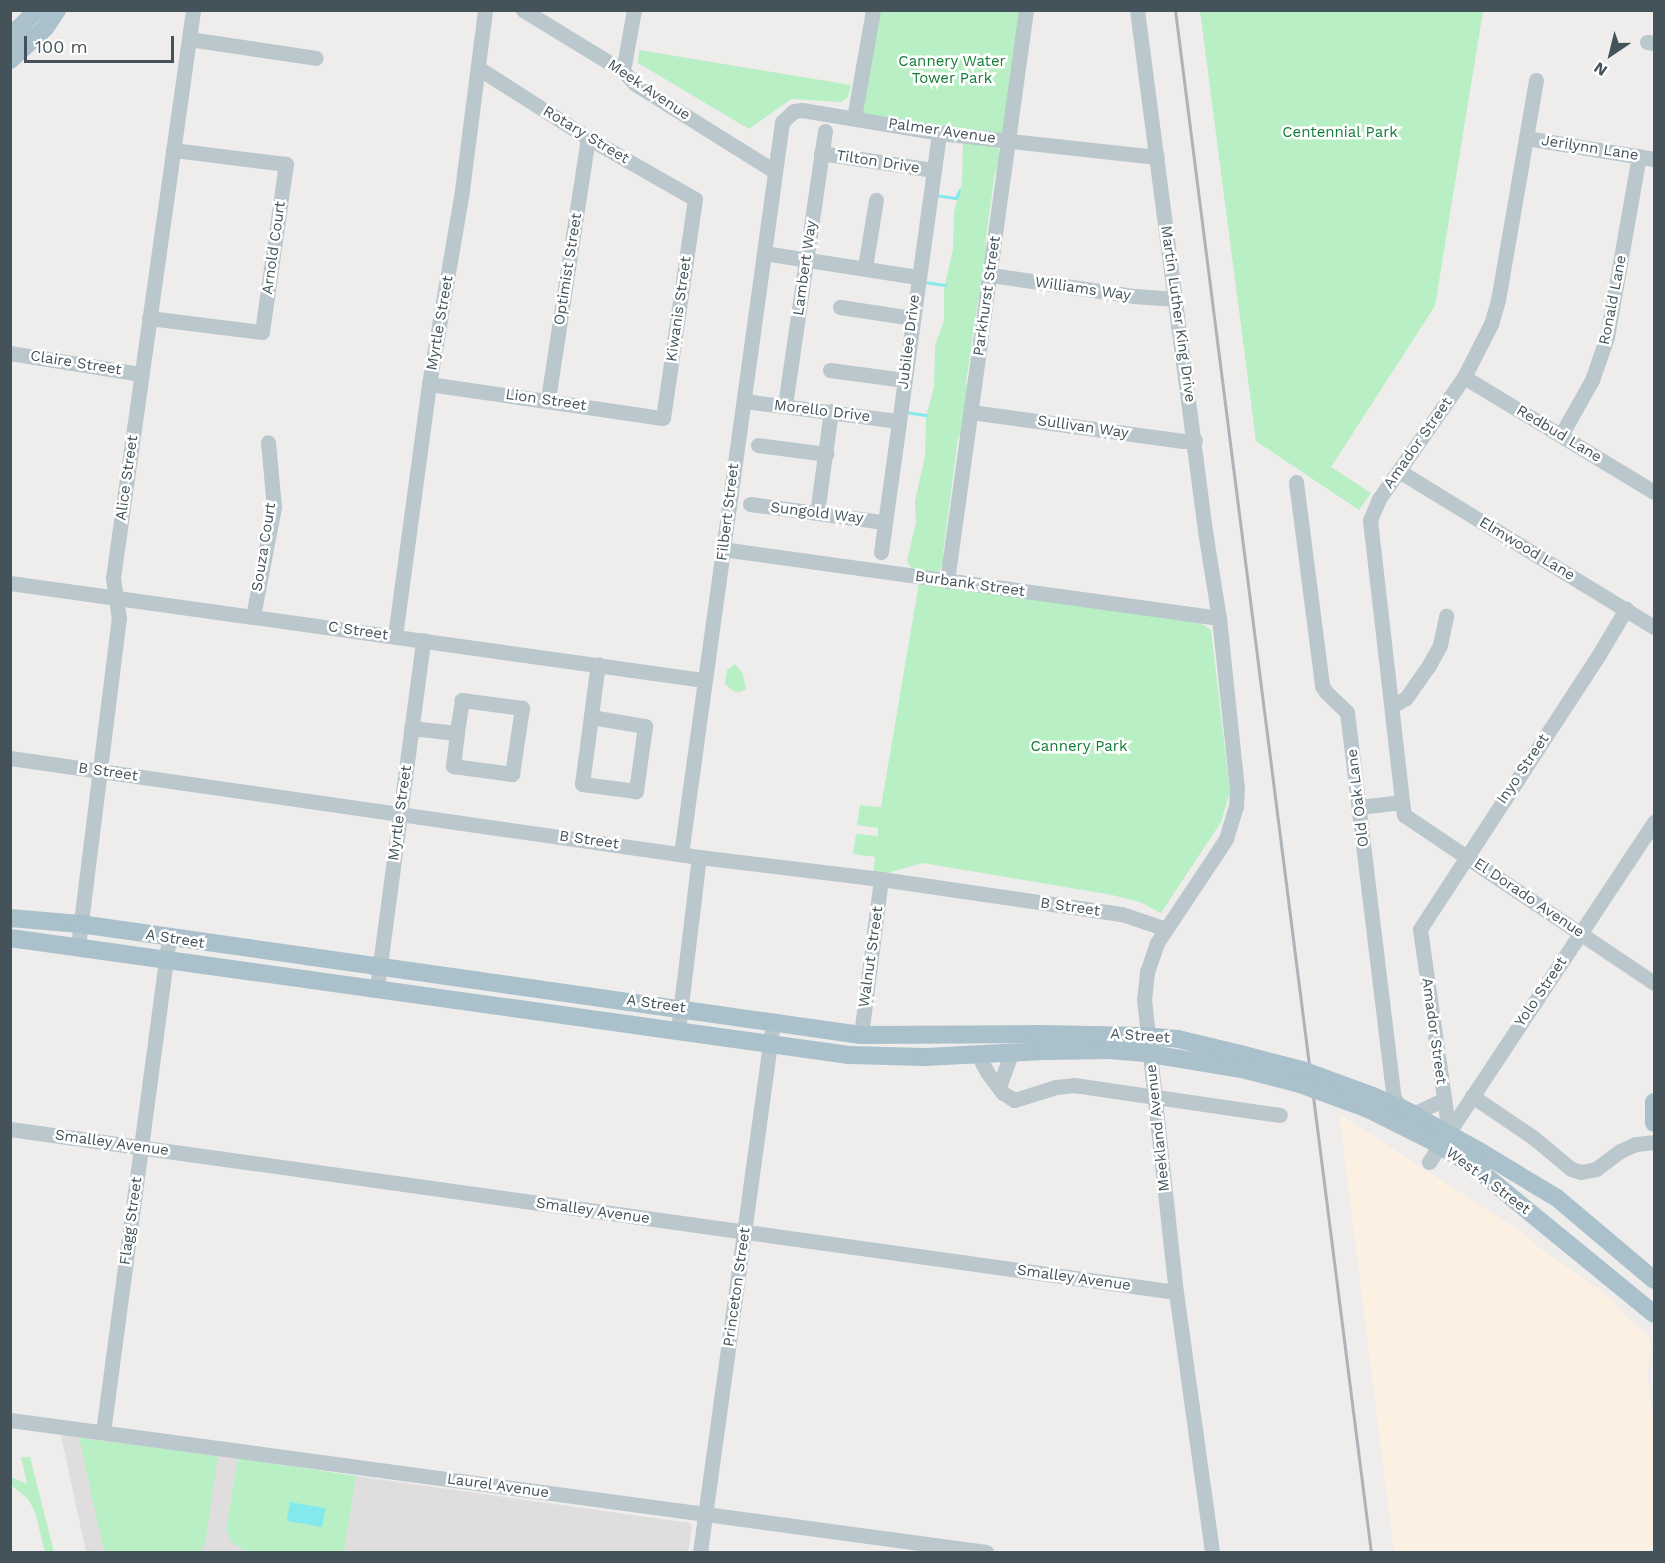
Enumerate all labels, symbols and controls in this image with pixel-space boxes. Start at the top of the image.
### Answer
scale bar [27,24,177,62]
north arrow [1581,24,1641,84]
text: 100 m [35,36,88,57]
park label: Cannery Water Tower Park [898,52,1006,87]
street label: Meek Avenue [604,56,694,124]
text: N [1590,58,1611,80]
street label: Rotary Street [540,102,632,168]
street label: Palmer Avenue [887,114,997,148]
park label: Centennial Park [1282,124,1398,142]
street label: Jerilynn Lane [1540,131,1640,165]
street label: Tilton Drive [835,147,921,177]
street label: Arnold Court [259,200,289,296]
street label: Optimist Street [550,212,586,326]
street label: Lambert Way [789,219,821,317]
street label: Martin Luther King Drive [1157,224,1199,404]
street label: Parkhurst Street [970,235,1004,357]
street label: Ronald Lane [1595,254,1631,346]
street label: Kiwanis Street [663,255,695,363]
street label: Williams Way [1034,273,1132,305]
street label: Myrtle Street [423,274,457,372]
street label: Jubilee Drive [894,294,924,390]
street label: Claire Street [29,347,123,379]
street label: Lion Street [504,385,588,415]
street label: Amador Street [1380,394,1456,492]
street label: Morello Drive [773,396,871,426]
street label: Redbud Lane [1513,401,1605,467]
street label: Sullivan Way [1036,412,1130,442]
street label: Alice Street [112,434,142,522]
street label: Filbert Street [713,462,743,562]
street label: Sungold Way [769,498,865,528]
street label: Souza Court [248,501,280,593]
street label: Elmwood Lane [1476,513,1578,585]
street label: Burbank Street [914,567,1026,601]
street label: C Street [327,618,389,644]
street label: Inyo Street [1493,731,1553,807]
park label: Cannery Park [1030,738,1128,756]
street label: Old Oak Lane [1343,748,1373,848]
street label: B Street [77,759,139,785]
street label: Myrtle Street [384,764,416,862]
street label: B Street [558,827,620,853]
street label: El Dorado Avenue [1470,854,1588,942]
street label: B Street [1039,894,1101,920]
street label: Walnut Street [855,905,887,1009]
street label: A Street [144,925,206,953]
street label: Yolo Street [1511,954,1571,1030]
street label: Amador Street [1418,977,1450,1085]
street label: A Street [625,991,687,1017]
street label: A Street [1109,1025,1171,1047]
street label: Meekland Avenue [1142,1063,1174,1193]
street label: Smalley Avenue [53,1126,171,1160]
street label: West A Street [1442,1143,1534,1219]
street label: Flagg Street [116,1176,146,1266]
street label: Smalley Avenue [534,1194,652,1228]
street label: Princeton Street [720,1226,754,1348]
street label: Smalley Avenue [1015,1261,1133,1295]
street label: Laurel Avenue [445,1470,551,1502]

